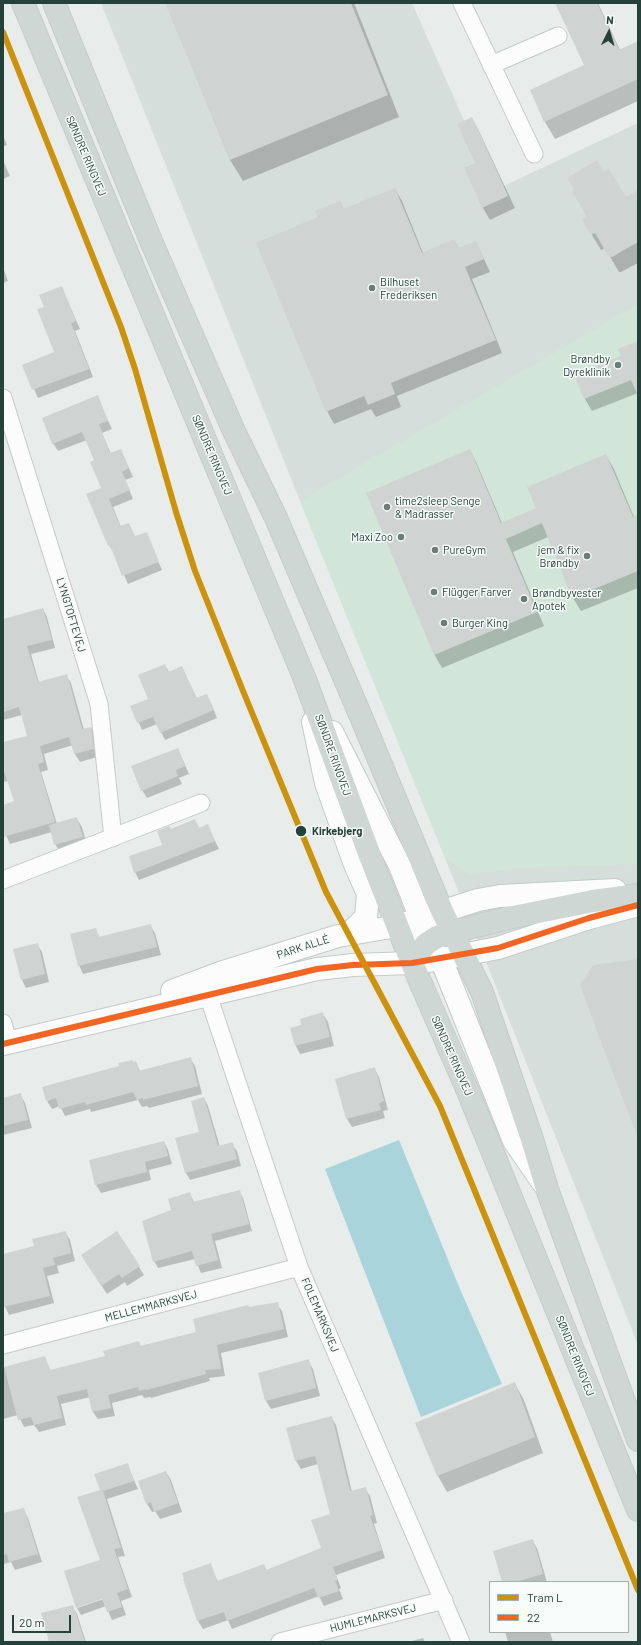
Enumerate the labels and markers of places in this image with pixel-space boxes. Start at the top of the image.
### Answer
place label: Bilhuset Frederiksen [380,275,437,301]
marker: Bilhuset Frederiksen [367,283,377,293]
place label: Brøndby Dyreklinik [563,352,610,378]
marker: Brøndby Dyreklinik [613,360,623,370]
place label: time2sleep Senge & Madrasser [395,494,480,520]
marker: time2sleep Senge & Madrasser [382,502,392,512]
place label: Maxi Zoo [351,530,393,544]
marker: Maxi Zoo [396,532,406,542]
place label: PureGym [443,543,486,557]
place label: jem & fix Brøndby [538,543,579,569]
marker: PureGym [430,545,440,555]
marker: jem & fix Brøndby [582,551,592,561]
place label: Flügger Farver [442,585,511,599]
place label: Brøndbyvester Apotek [532,586,601,612]
marker: Flügger Farver [429,587,439,597]
marker: Brøndbyvester Apotek [519,594,529,604]
place label: Burger King [452,616,508,630]
marker: Burger King [439,618,449,628]
marker: Kirkebjerg [294,824,308,838]
place label: Kirkebjerg [312,824,362,838]

